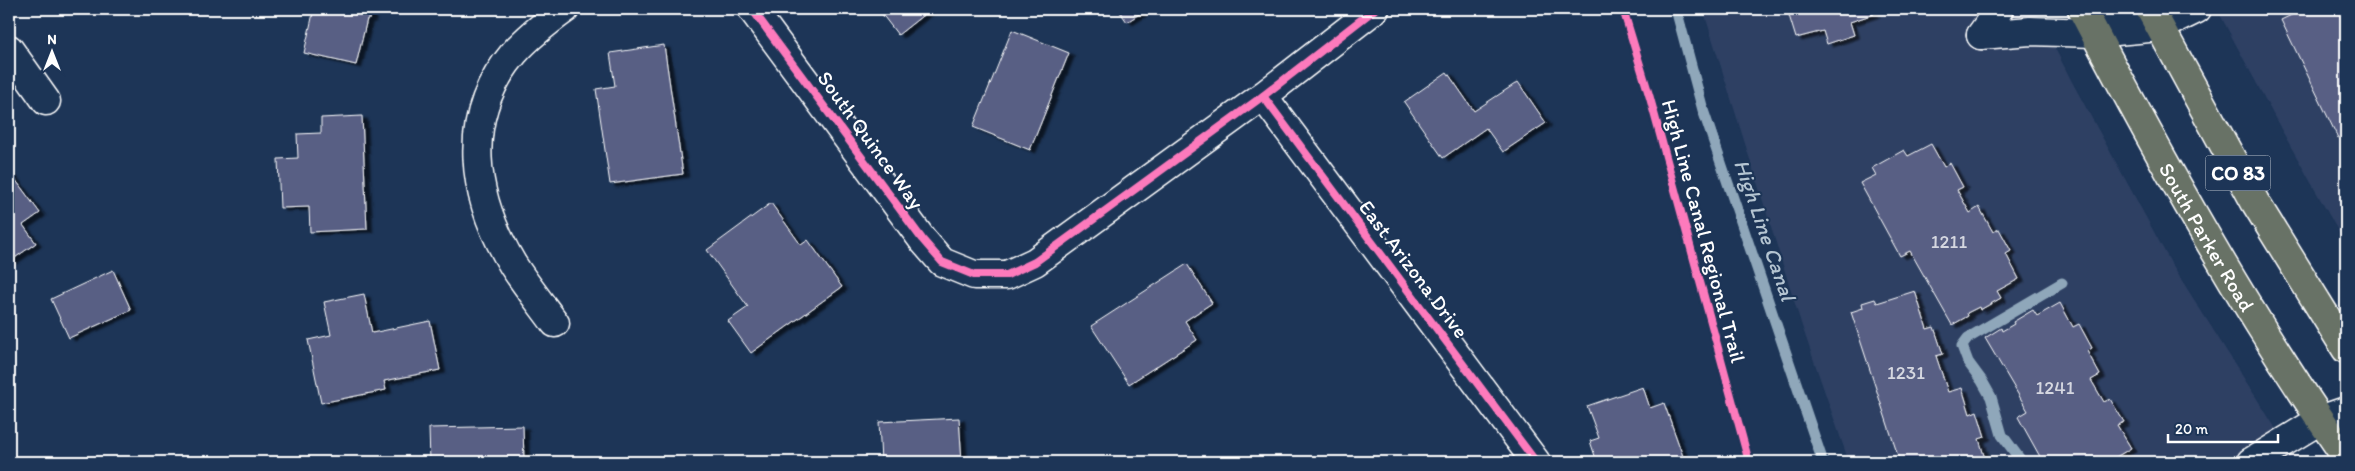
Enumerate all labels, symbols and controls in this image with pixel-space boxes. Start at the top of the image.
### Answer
north arrow [28,28,78,78]
text: N [47,31,57,48]
street label: South Quince Way [812,66,930,214]
street label: High Line Canal Regional Trail [1657,97,1751,365]
water label: High Line Canal [1728,156,1802,306]
road number: CO 83 [2206,156,2270,190]
street label: South Parker Road [2154,158,2261,316]
street label: East Arizona Drive [1354,195,1474,343]
house number: 1211 [1931,230,1967,253]
house number: 1231 [1887,361,1925,384]
house number: 1241 [2035,376,2075,399]
scale bar [2168,411,2278,443]
text: 20 m [2175,420,2209,438]

